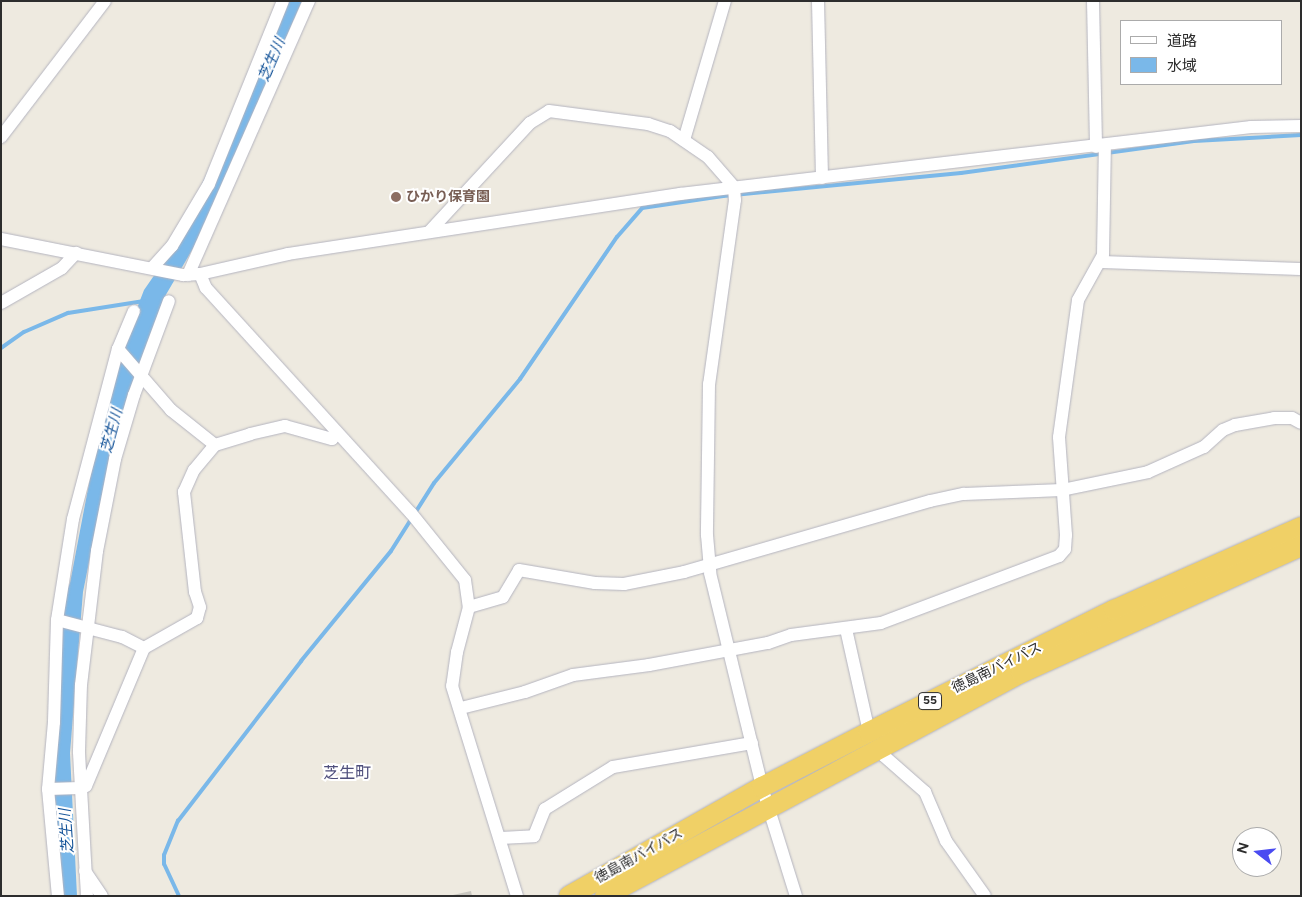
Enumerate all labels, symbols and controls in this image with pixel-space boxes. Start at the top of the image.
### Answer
legend [1120,20,1282,85]
text: 道路 [1167,32,1197,50]
water label: 芝生川 [255,36,289,84]
text: 水域 [1167,57,1197,75]
place label: ひかり保育園 [406,189,490,205]
marker: ひかり保育園 [390,191,402,203]
water label: 芝生川 [97,407,127,455]
street label: 徳島南バイパス [949,639,1045,697]
road number: 55 [918,691,942,710]
district label: 芝生町 [323,763,371,783]
water label: 芝生川 [56,808,78,854]
street label: 徳島南バイパス [592,825,686,887]
north arrow [1232,827,1282,877]
text: N [1233,840,1253,856]

